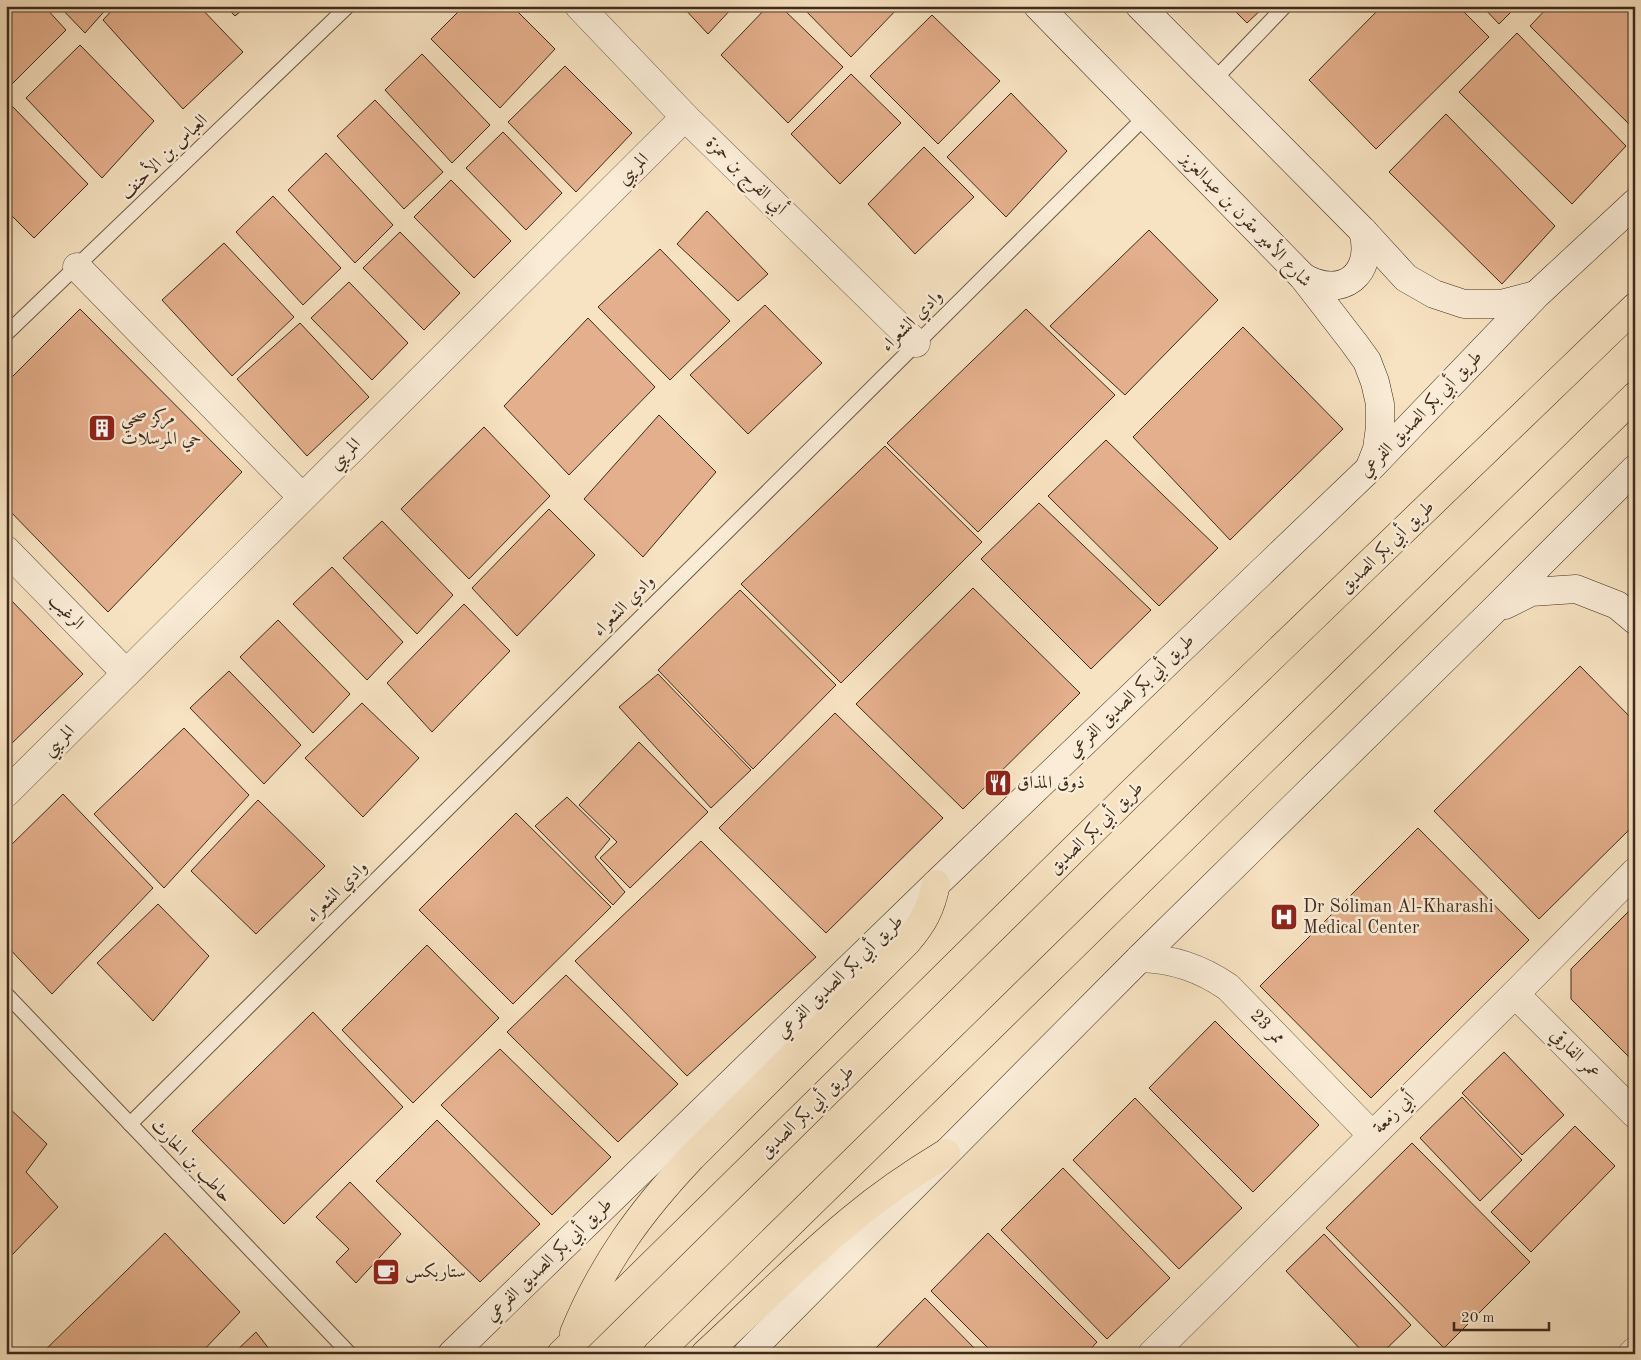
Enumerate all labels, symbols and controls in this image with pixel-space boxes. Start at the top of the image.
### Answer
street label: العباس بن الأحنف [114,108,212,204]
street label: أبي الفرج بن حمزة [698,130,794,223]
street label: شارع الأمير مقرن بن عبدالعزيز [1172,145,1318,294]
street label: المريبي [614,150,656,192]
street label: وادي الشعراء [878,287,950,359]
street label: طريق أبي بكر الصديق الفرعي [1353,344,1489,484]
place label: مركز صحي حي المرسلات [121,407,202,453]
building icon: مركز صحي حي المرسلات [87,413,117,443]
street label: المريبي [326,435,368,477]
street label: طريق أبي بكر الصديق [1333,494,1441,600]
street label: وادي الشعراء [590,572,662,644]
street label: الرغيب [44,591,87,635]
street label: طريق أبي بكر الصديق الفرعي [1061,628,1201,764]
street label: المريبي [40,722,82,764]
restaurant icon: ذوق المذاق [983,768,1013,798]
place label: ذوق المذاق [1017,774,1085,793]
street label: طريق أبي بكر الصديق [1042,775,1150,881]
street label: وادي الشعراء [303,858,375,930]
place label: Dr Soliman Al-Kharashi Medical Center [1303,898,1494,937]
hospital icon: Dr Soliman Al-Kharashi Medical Center [1269,902,1299,932]
street label: طريق أبي بكر الصديق الفرعي [770,909,910,1045]
street label: ممر 23 [1245,1006,1287,1049]
street label: عمر الفارقي [1543,1025,1604,1086]
street label: طريق أبي بكر الصديق [753,1059,861,1165]
street label: أبي زمعة [1366,1085,1422,1141]
street label: حاطب بن الحارث [146,1116,235,1207]
street label: طريق أبي بكر الصديق الفرعي [479,1192,619,1328]
cafe icon: ستاربكس [371,1257,401,1287]
place label: ستاربكس [405,1262,466,1283]
scale bar [1454,1300,1548,1332]
text: 20 m [1461,1311,1495,1326]

